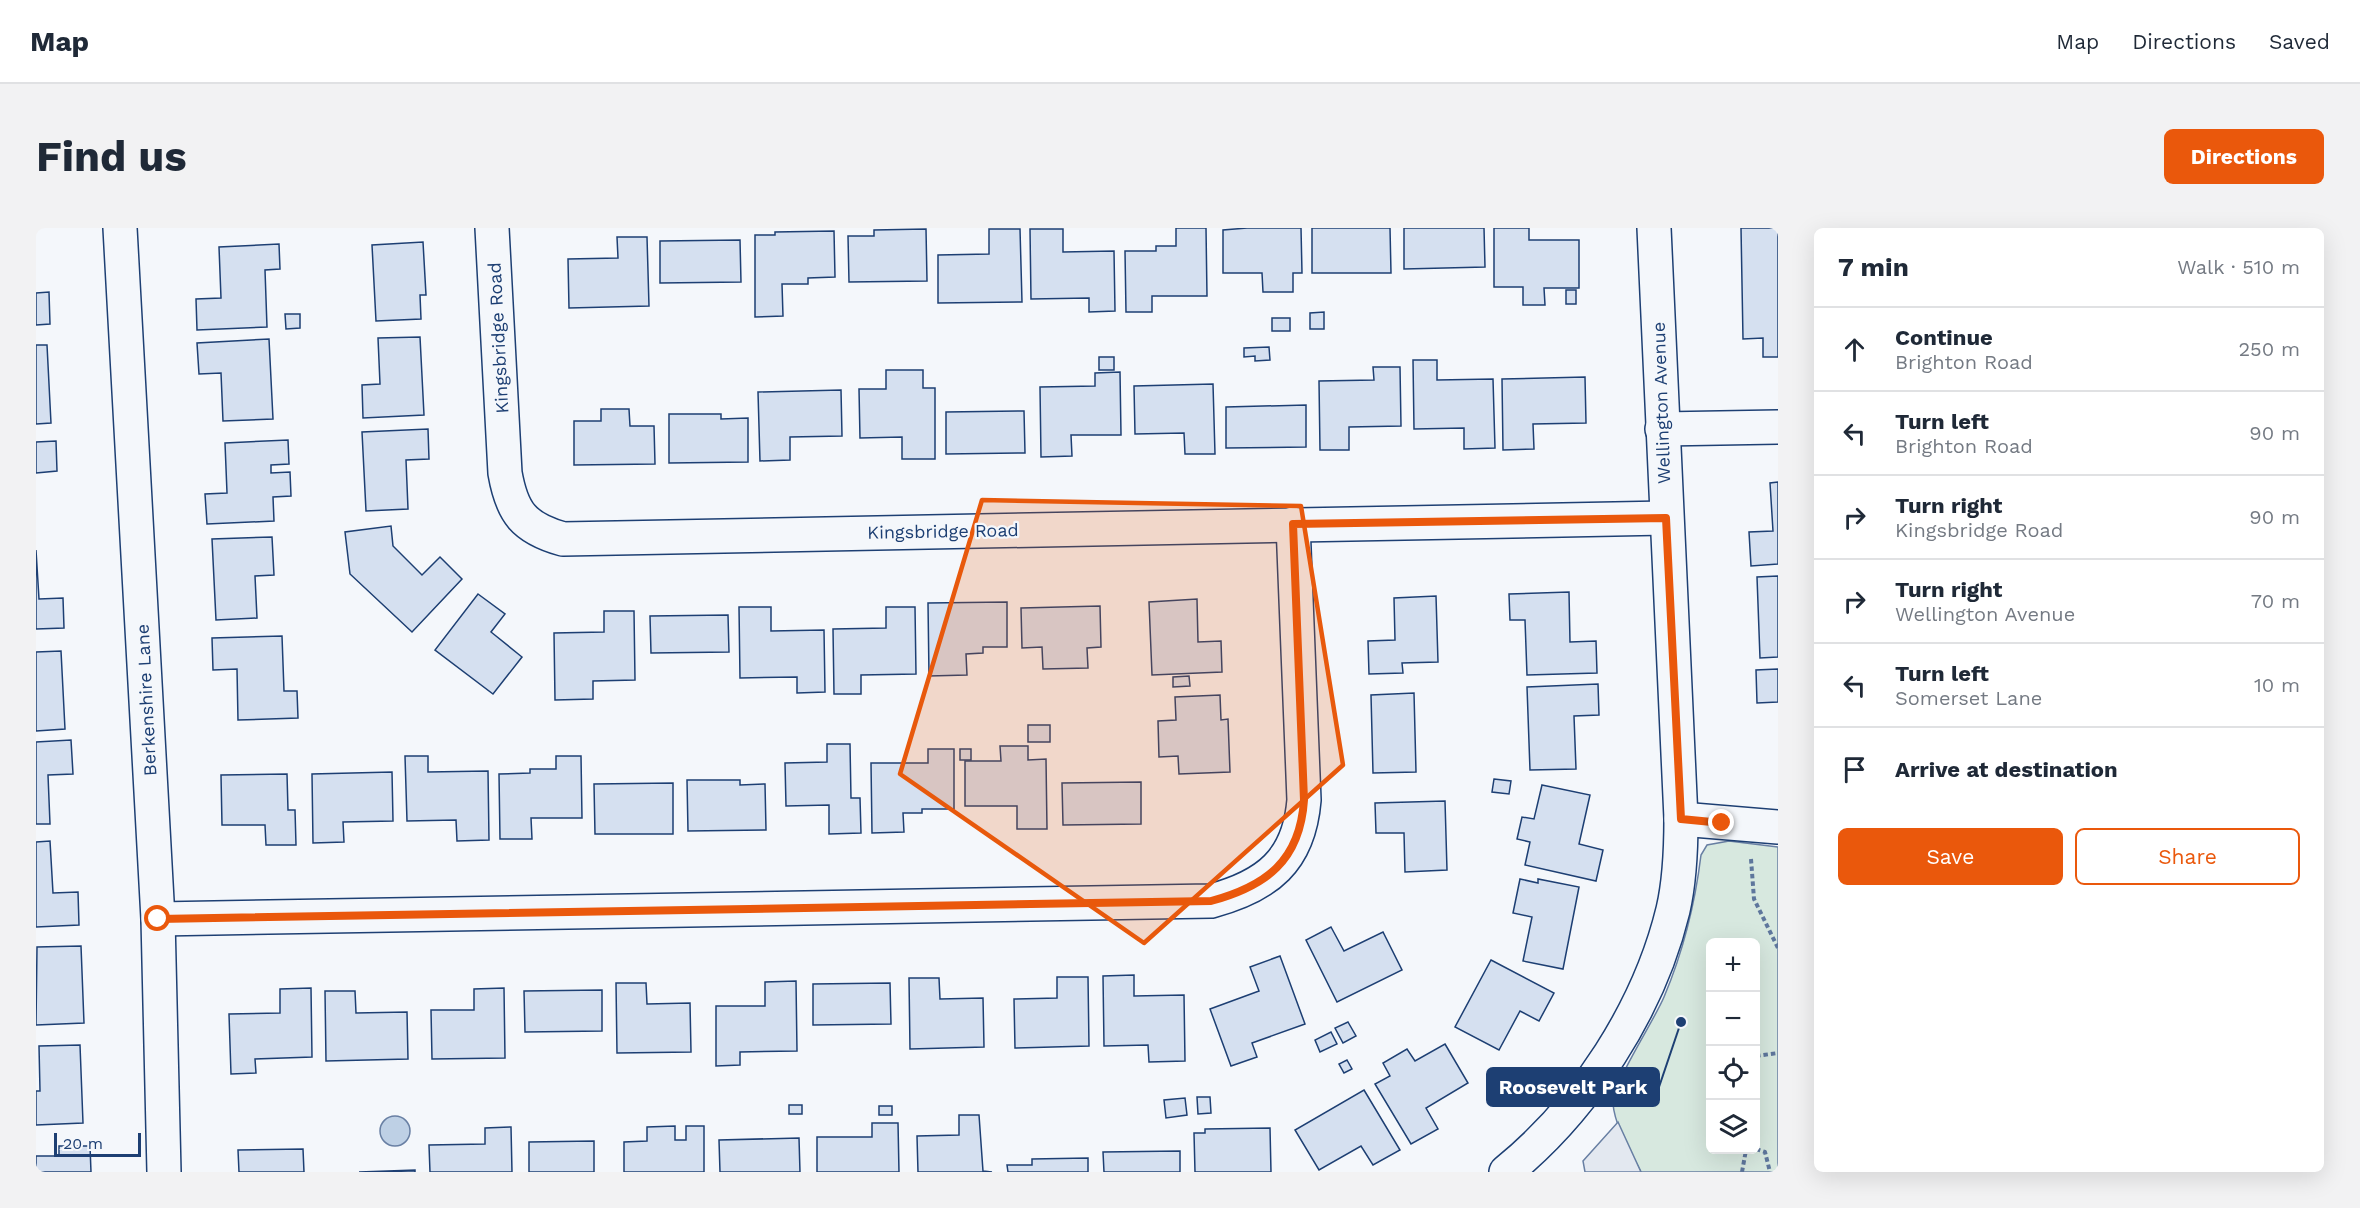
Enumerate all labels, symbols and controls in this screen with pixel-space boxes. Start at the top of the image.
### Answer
text: Map [30,25,89,58]
text: Map [2056,29,2099,54]
text: Directions [2132,29,2236,54]
text: Saved [2269,29,2330,54]
button: Directions [2164,129,2324,184]
text: Find us [36,132,187,181]
text: 7 min [1838,252,1909,282]
text: Walk · 510 m [2177,255,2300,279]
street label: Kingsbridge Road [484,262,512,414]
street label: Wellington Avenue [1648,322,1674,484]
text: Continue [1895,325,1993,350]
icon: ahead [1838,333,1871,366]
text: 250 m [2238,337,2300,361]
text: Brighton Road [1895,350,2033,374]
text: Turn left [1895,409,1989,434]
icon: left [1838,417,1871,450]
text: 90 m [2249,421,2300,445]
text: Brighton Road [1895,434,2033,458]
text: Turn right [1895,493,2002,518]
icon: right [1838,501,1871,534]
text: 90 m [2249,505,2300,529]
text: Kingsbridge Road [1895,518,2063,542]
street label: Kingsbridge Road [867,519,1019,543]
text: Turn right [1895,577,2002,602]
icon: right [1838,585,1871,618]
text: 70 m [2251,589,2300,613]
text: Wellington Avenue [1895,602,2075,626]
street label: Berkenshire Lane [132,623,160,777]
text: Turn left [1895,661,1989,686]
icon: left [1838,669,1871,702]
text: 10 m [2254,673,2300,697]
text: Somerset Lane [1895,686,2042,710]
icon: arrive [1838,753,1871,786]
text: Arrive at destination [1895,757,2118,782]
route end [1708,809,1734,835]
button: Save [1838,828,2063,885]
button: Share [2075,828,2300,885]
route start [144,905,170,931]
map controls [1706,938,1760,1154]
button: + [1706,938,1760,992]
button: − [1706,992,1760,1046]
button: locate [1706,1046,1760,1100]
callout: Roosevelt Park [1487,1068,1659,1106]
text: Roosevelt Park [1499,1075,1648,1099]
button: layers [1706,1100,1760,1154]
scale bar [54,1130,141,1158]
text: 20 m [63,1134,103,1153]

